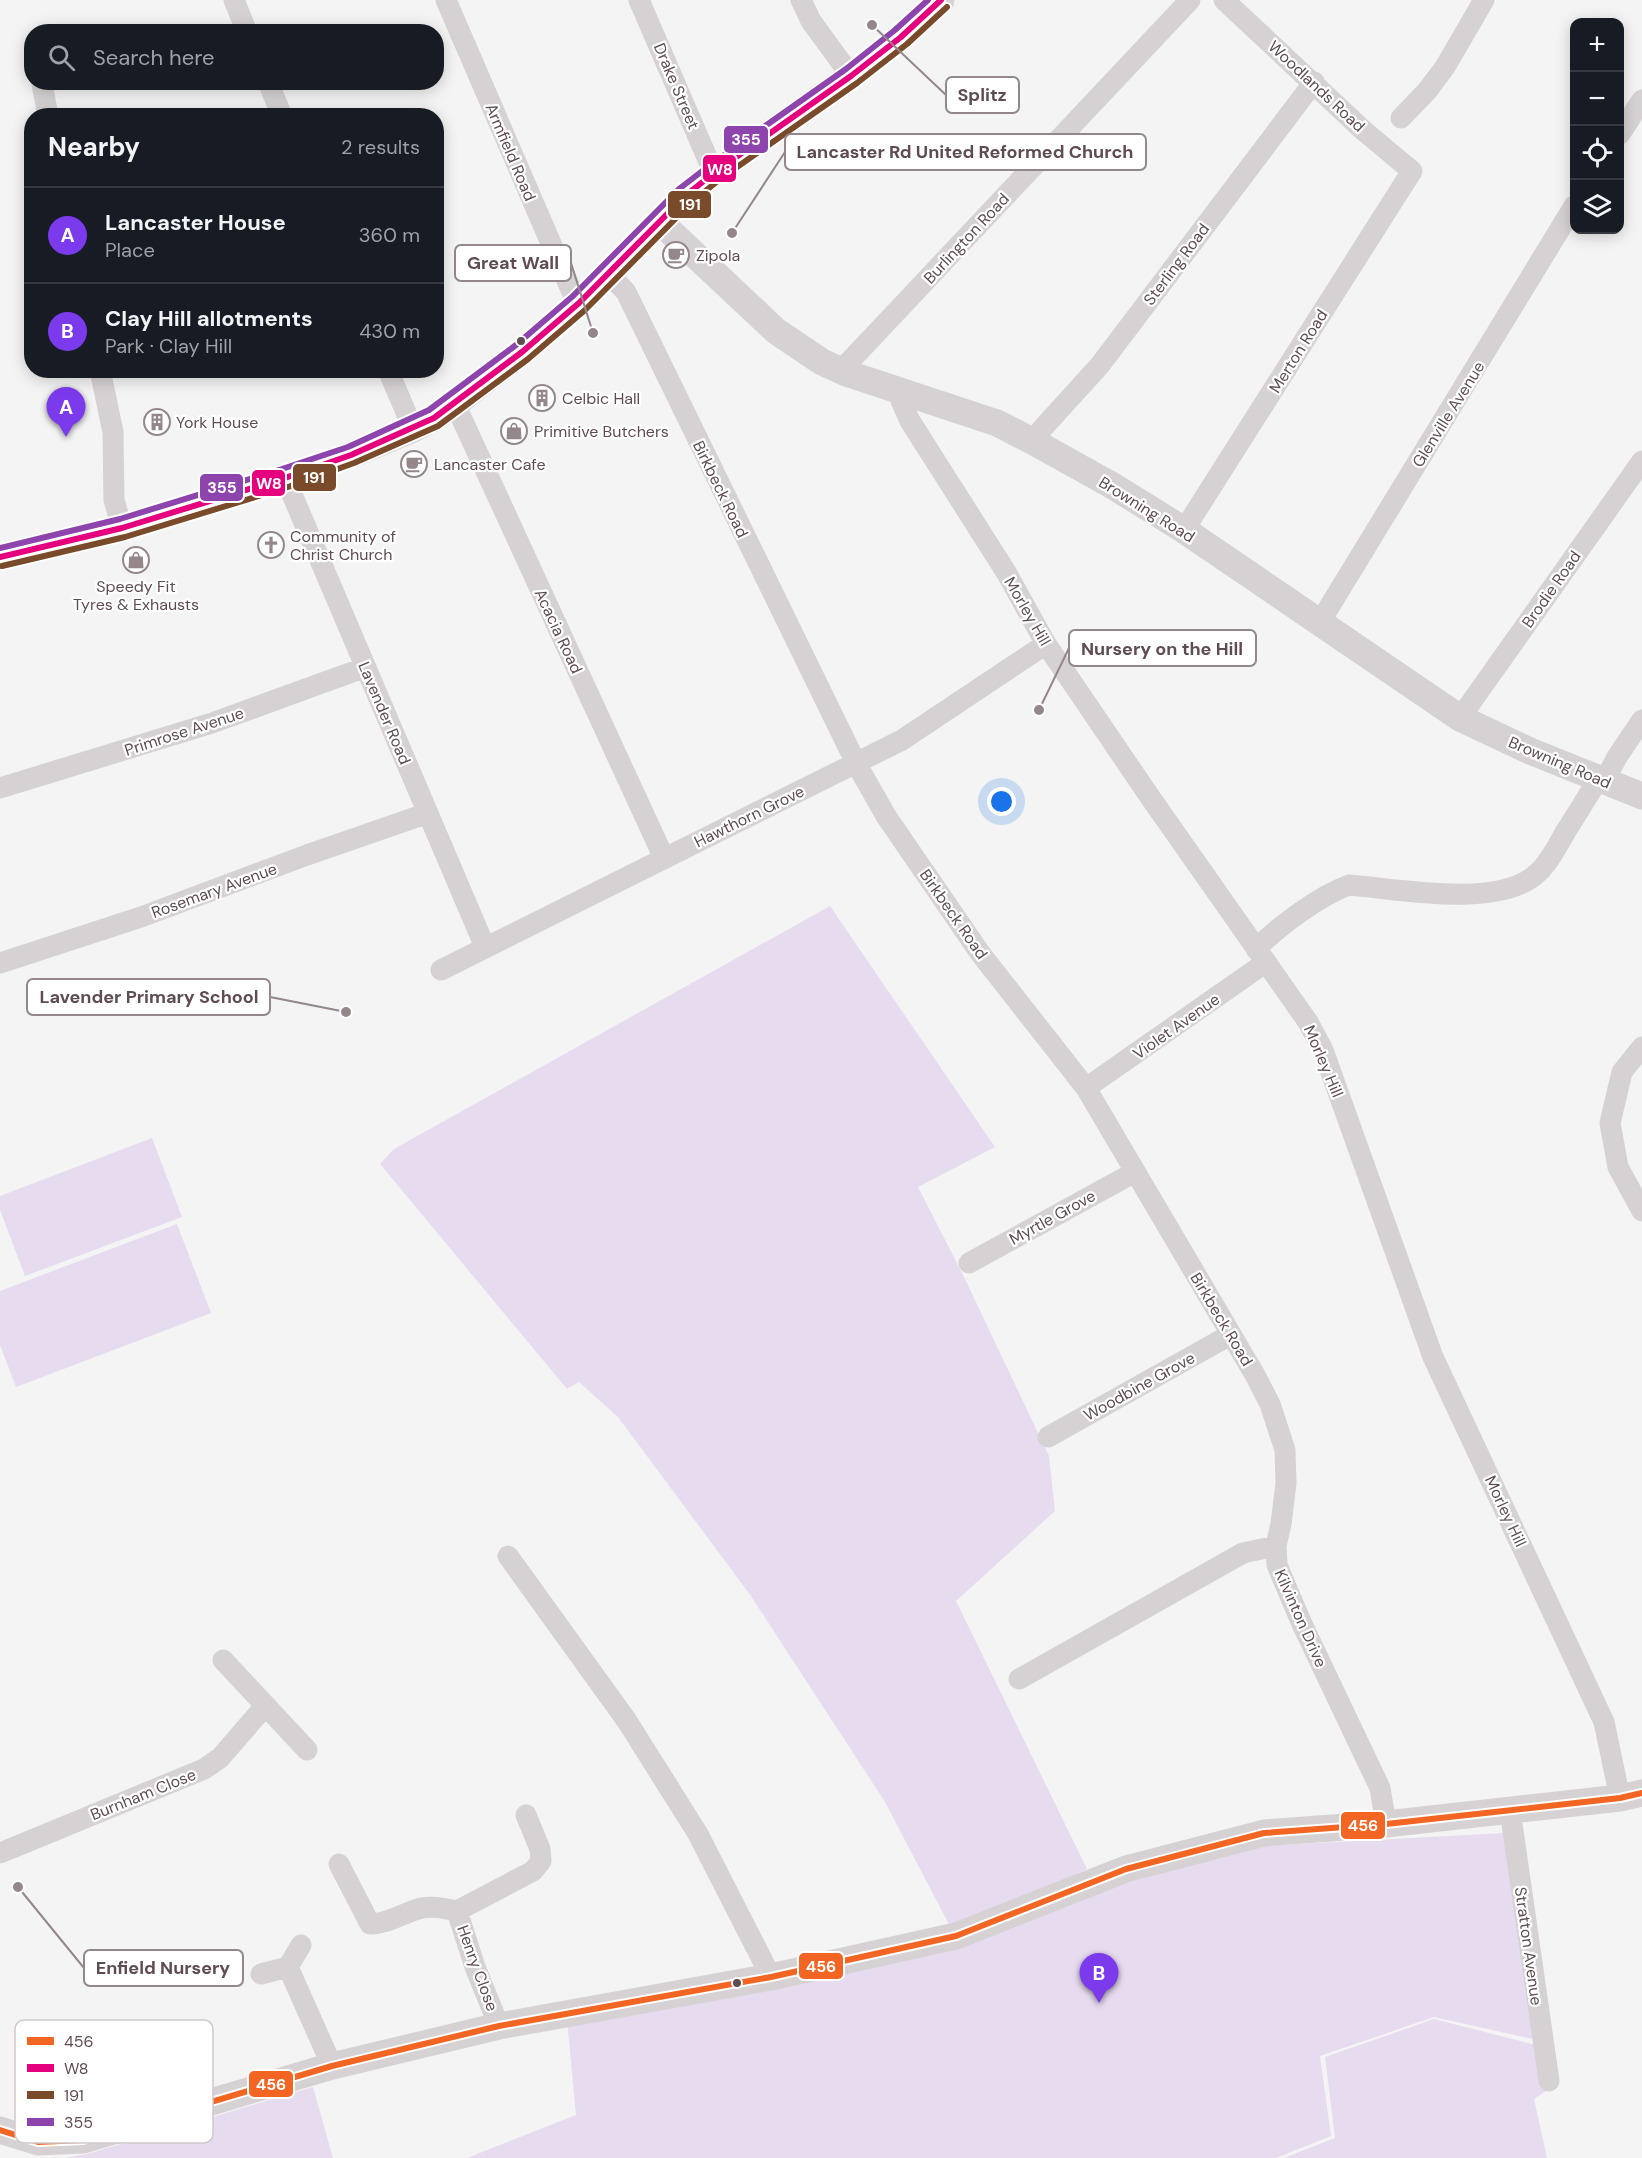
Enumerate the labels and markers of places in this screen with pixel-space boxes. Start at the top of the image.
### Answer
callout: Splitz [946,77,1019,113]
callout: Lancaster Rd United Reformed Church [785,134,1146,170]
cafe icon: Zipola [661,240,691,270]
callout: Great Wall [455,245,571,281]
place label: Zipola [696,245,740,266]
unlabelled marker [515,335,527,347]
building icon: Celbic Hall [527,383,557,413]
pin: A [46,388,86,437]
place label: Celbic Hall [562,388,640,409]
building icon: York House [142,407,172,437]
place label: York House [176,412,258,433]
shop icon: Primitive Butchers [499,416,529,446]
place label: Primitive Butchers [534,421,669,442]
cafe icon: Lancaster Cafe [399,449,429,479]
place label: Lancaster Cafe [434,454,546,475]
place label: Community of Christ Church [290,526,396,565]
church icon: Community of Christ Church [256,530,286,560]
shop icon: Speedy Fit Tyres & Exhausts [121,545,151,575]
place label: Speedy Fit Tyres & Exhausts [73,576,199,615]
callout: Nursery on the Hill [1069,630,1256,666]
callout: Lavender Primary School [27,979,270,1015]
callout: Enfield Nursery [84,1950,243,1986]
pin: B [1080,1954,1118,2003]
unlabelled marker [731,1977,743,1989]

